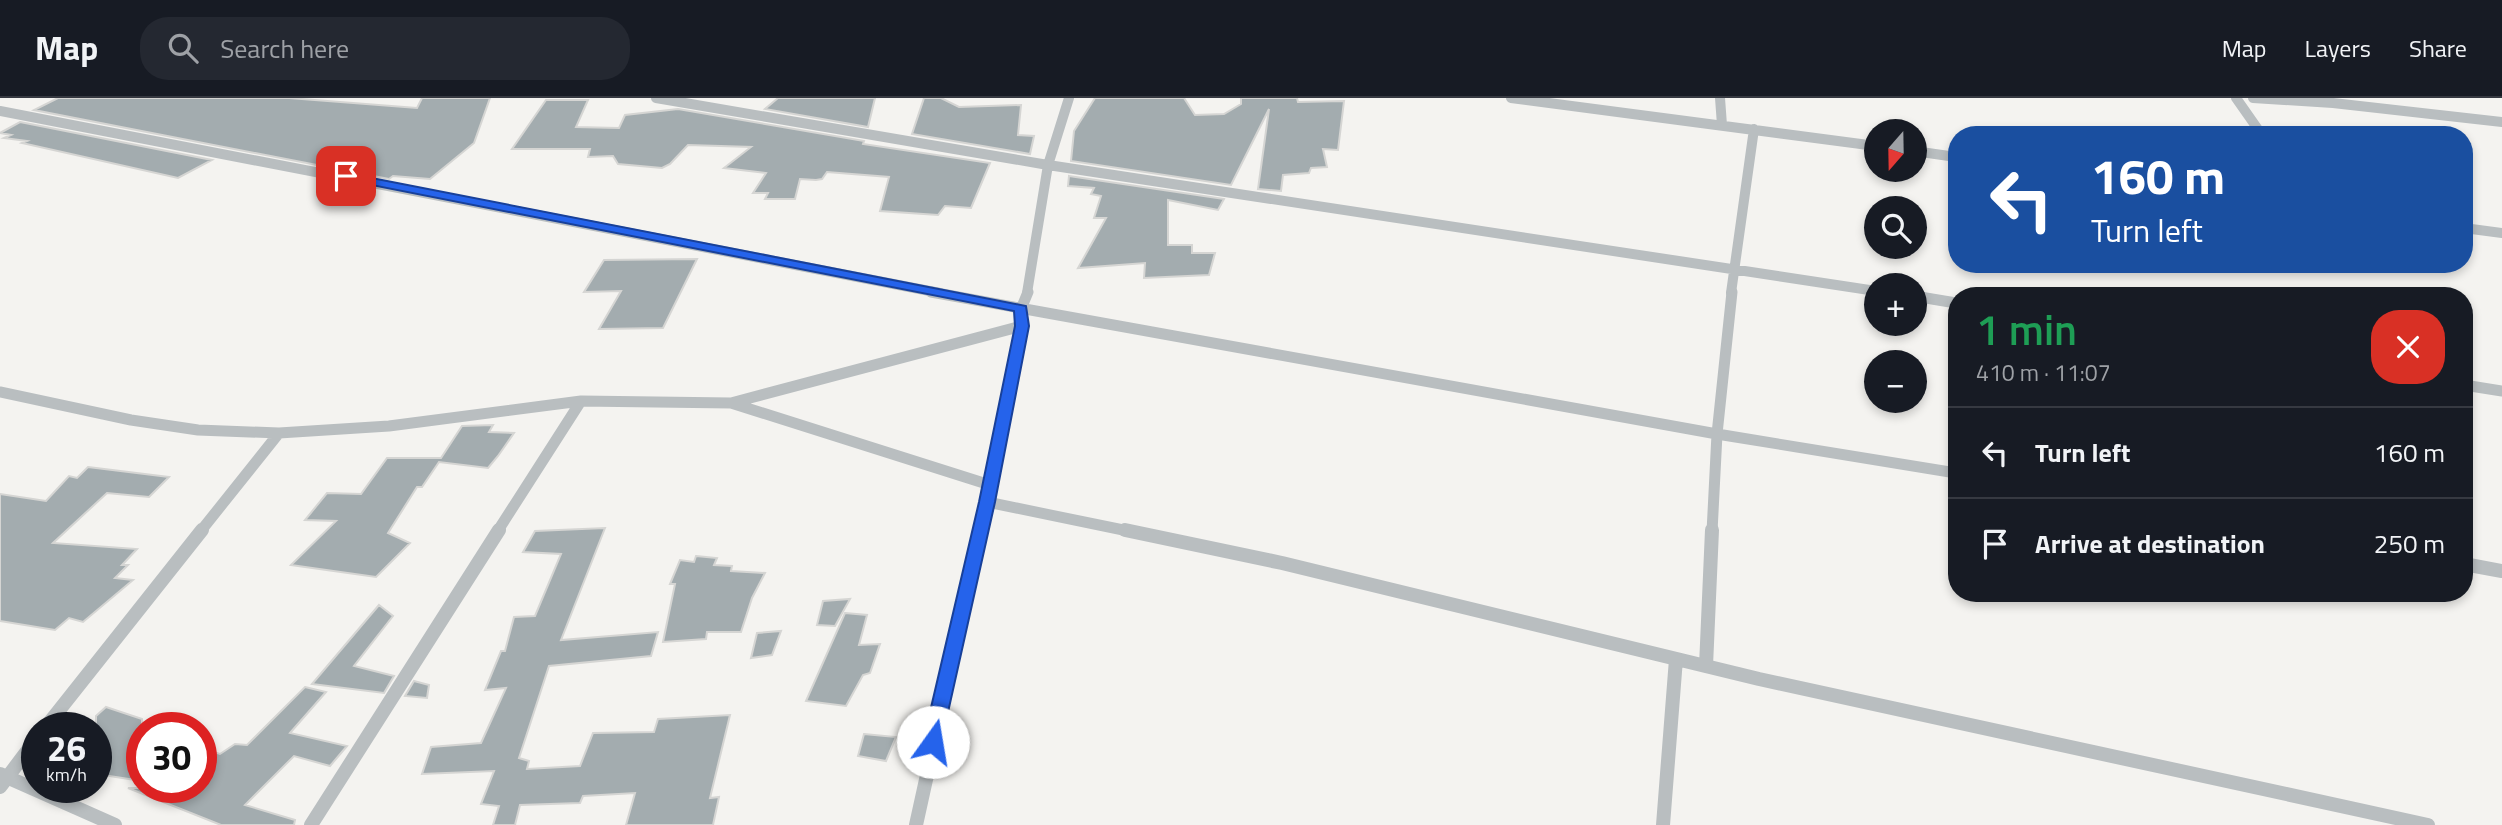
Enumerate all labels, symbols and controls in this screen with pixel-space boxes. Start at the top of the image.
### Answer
search box [140,17,630,80]
text: Map [35,23,98,73]
icon: search [164,29,202,67]
text: Search here [220,29,349,68]
text: Map [2222,30,2267,66]
text: Layers [2305,30,2371,66]
text: Share [2409,30,2467,66]
north arrow [1864,119,1927,182]
map controls [1864,119,1927,413]
text: 160 m [2091,138,2225,213]
pin [316,146,376,206]
icon: left [1976,154,2067,245]
icon: arrive [327,157,365,195]
button: search [1864,196,1927,259]
text: Turn left [2091,206,2203,254]
button: + [1864,273,1927,336]
text: 1 min [1976,297,2077,361]
button: close [2371,310,2445,384]
button: − [1864,350,1927,413]
text: 410 m · 11:07 [1976,355,2111,390]
text: Turn left [2035,433,2130,472]
text: 160 m [2374,433,2445,472]
icon: left [1976,434,2014,472]
text: Arrive at destination [2035,524,2265,563]
text: 250 m [2374,524,2445,563]
icon: arrive [1976,525,2014,563]
position arrow [896,705,970,779]
speed limit sign: 30 [126,712,217,803]
text: 26 [47,721,86,775]
text: km/h [46,761,87,788]

